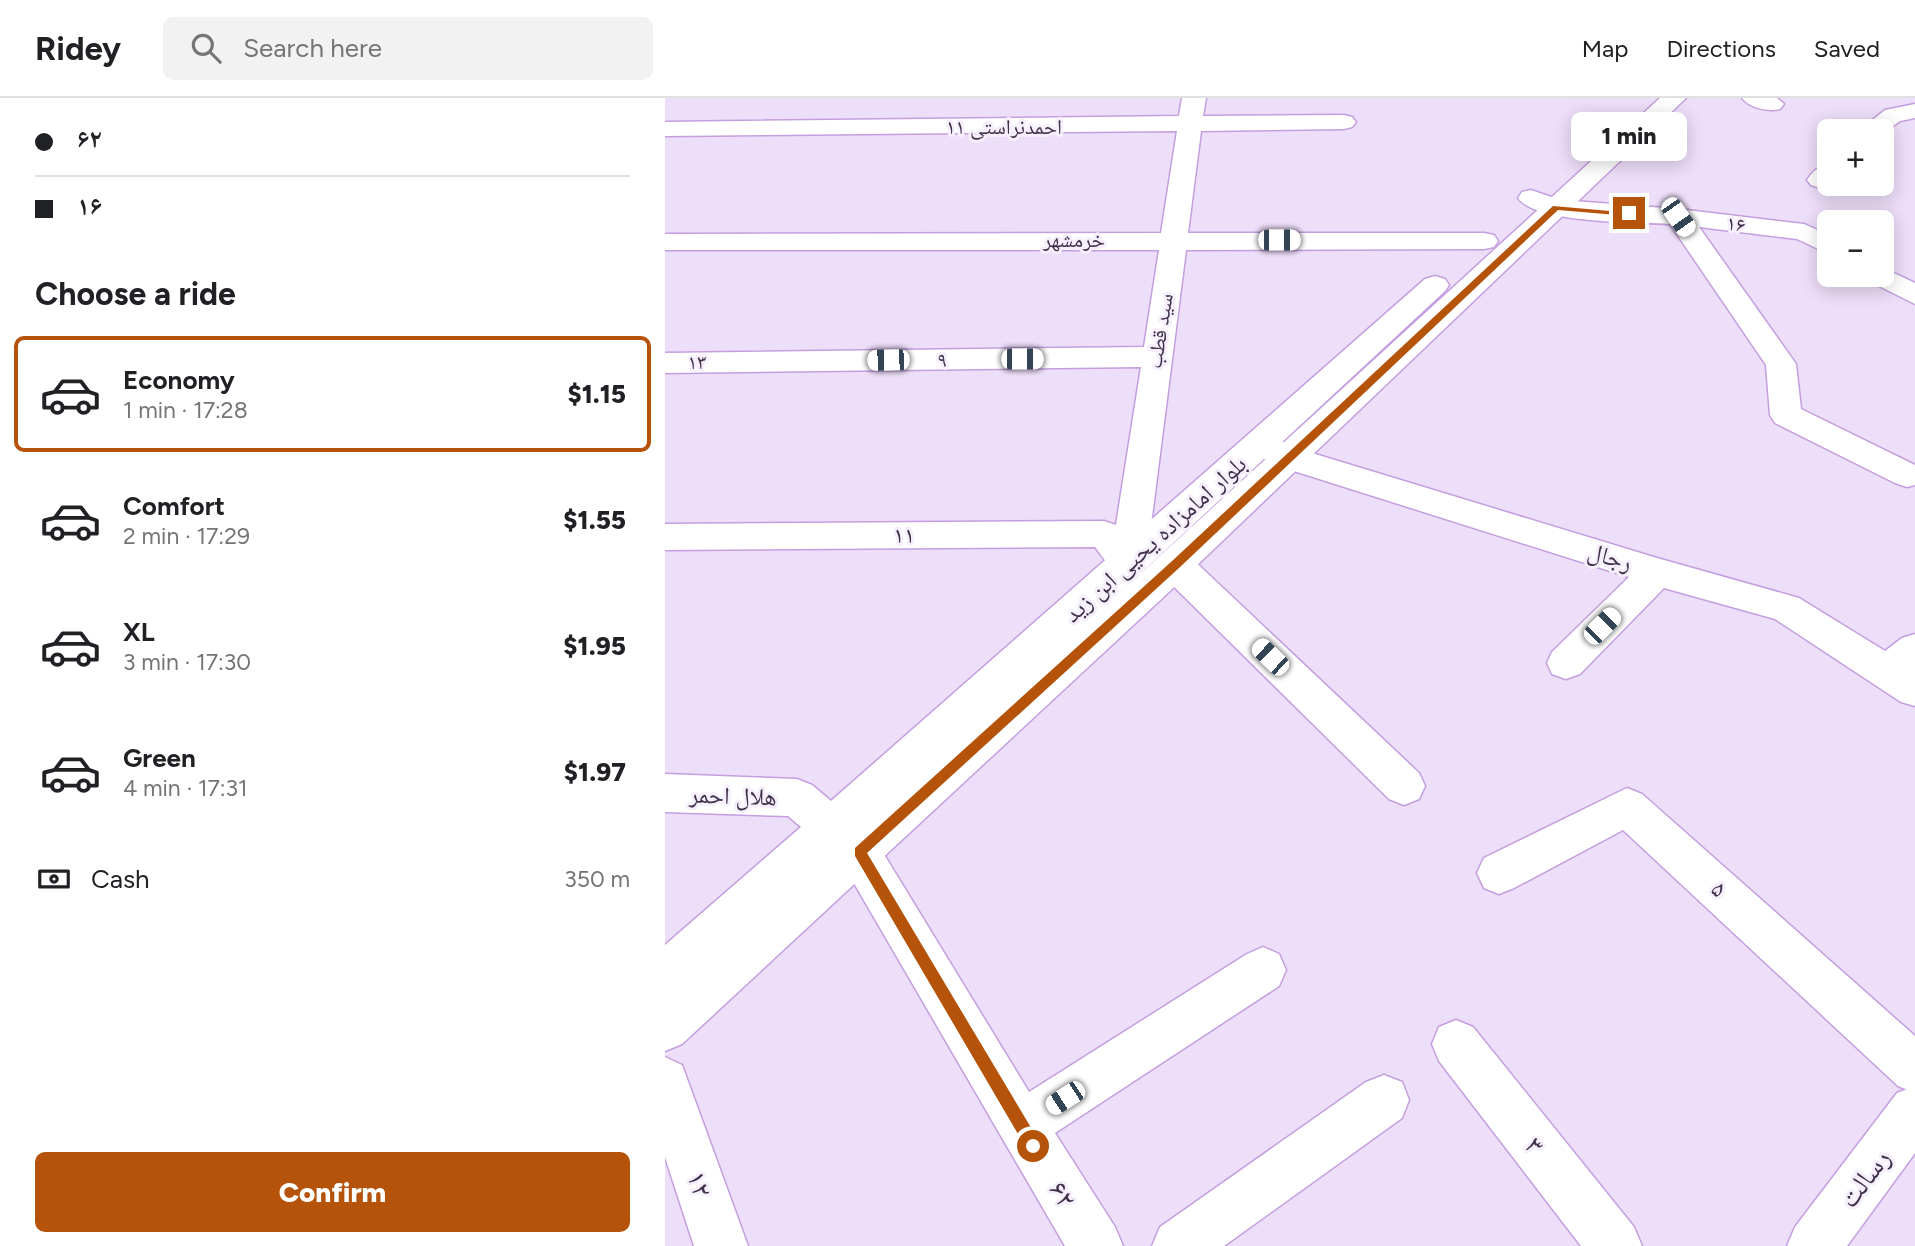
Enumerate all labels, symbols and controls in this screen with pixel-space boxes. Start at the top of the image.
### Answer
search box [163,17,653,80]
text: Ridey [35,29,121,68]
icon: search [187,29,225,67]
text: Search here [243,32,382,64]
text: Map [1582,34,1628,63]
text: Directions [1666,34,1776,63]
text: Saved [1814,34,1880,63]
callout: 1 min [1571,111,1687,160]
street label: ۱۱ احمدنراستی [946,114,1062,140]
map controls [1817,119,1894,287]
button: + [1817,119,1894,196]
text: 1 min [1602,122,1656,150]
text: ۶۲ [77,123,102,155]
text: ۱۶ [77,190,102,222]
car [1658,194,1699,240]
route end [1613,197,1645,229]
street label: ۱۶ [1725,210,1747,237]
button: − [1817,210,1894,287]
street label: خرمشهر [1042,227,1105,252]
car [1259,230,1301,251]
text: Choose a ride [35,275,236,313]
street label: سید قطب [1141,292,1178,370]
street label: ۹ [937,347,947,372]
street label: ۱۳ [687,349,707,374]
car [867,349,910,371]
car [1002,349,1044,370]
icon: car [39,363,102,426]
text: Economy [123,364,235,396]
text: $1.15 [567,378,626,410]
text: 1 min · 17:28 [123,396,248,424]
street label: بلوار امامزاده یحیی ابن زید [1057,449,1252,628]
icon: car [39,489,102,552]
text: Comfort [123,490,225,522]
text: $1.55 [563,504,626,536]
street label: ۱۱ [893,520,915,549]
text: 2 min · 17:29 [123,522,250,550]
street label: رجال [1584,536,1636,577]
car [1580,604,1625,648]
icon: car [39,615,102,678]
text: XL [123,616,155,648]
text: $1.95 [563,630,626,662]
car [1248,635,1293,679]
text: 3 min · 17:30 [123,648,251,676]
icon: car [39,741,102,804]
text: Green [123,742,196,774]
text: $1.97 [564,756,626,788]
text: 4 min · 17:31 [123,774,248,802]
street label: هلال احمر [688,779,777,812]
icon: cash [35,860,73,898]
text: Cash [91,863,150,895]
text: 350 m [564,865,630,893]
street label: ۵ [1706,874,1733,903]
car [1042,1078,1089,1118]
route start [1017,1130,1049,1162]
street label: ۳ [1518,1130,1552,1160]
street label: رسالت [1831,1142,1897,1214]
button: Confirm [35,1152,630,1232]
street label: ۱۲ [680,1167,720,1201]
street label: ۶۲ [1042,1174,1084,1214]

